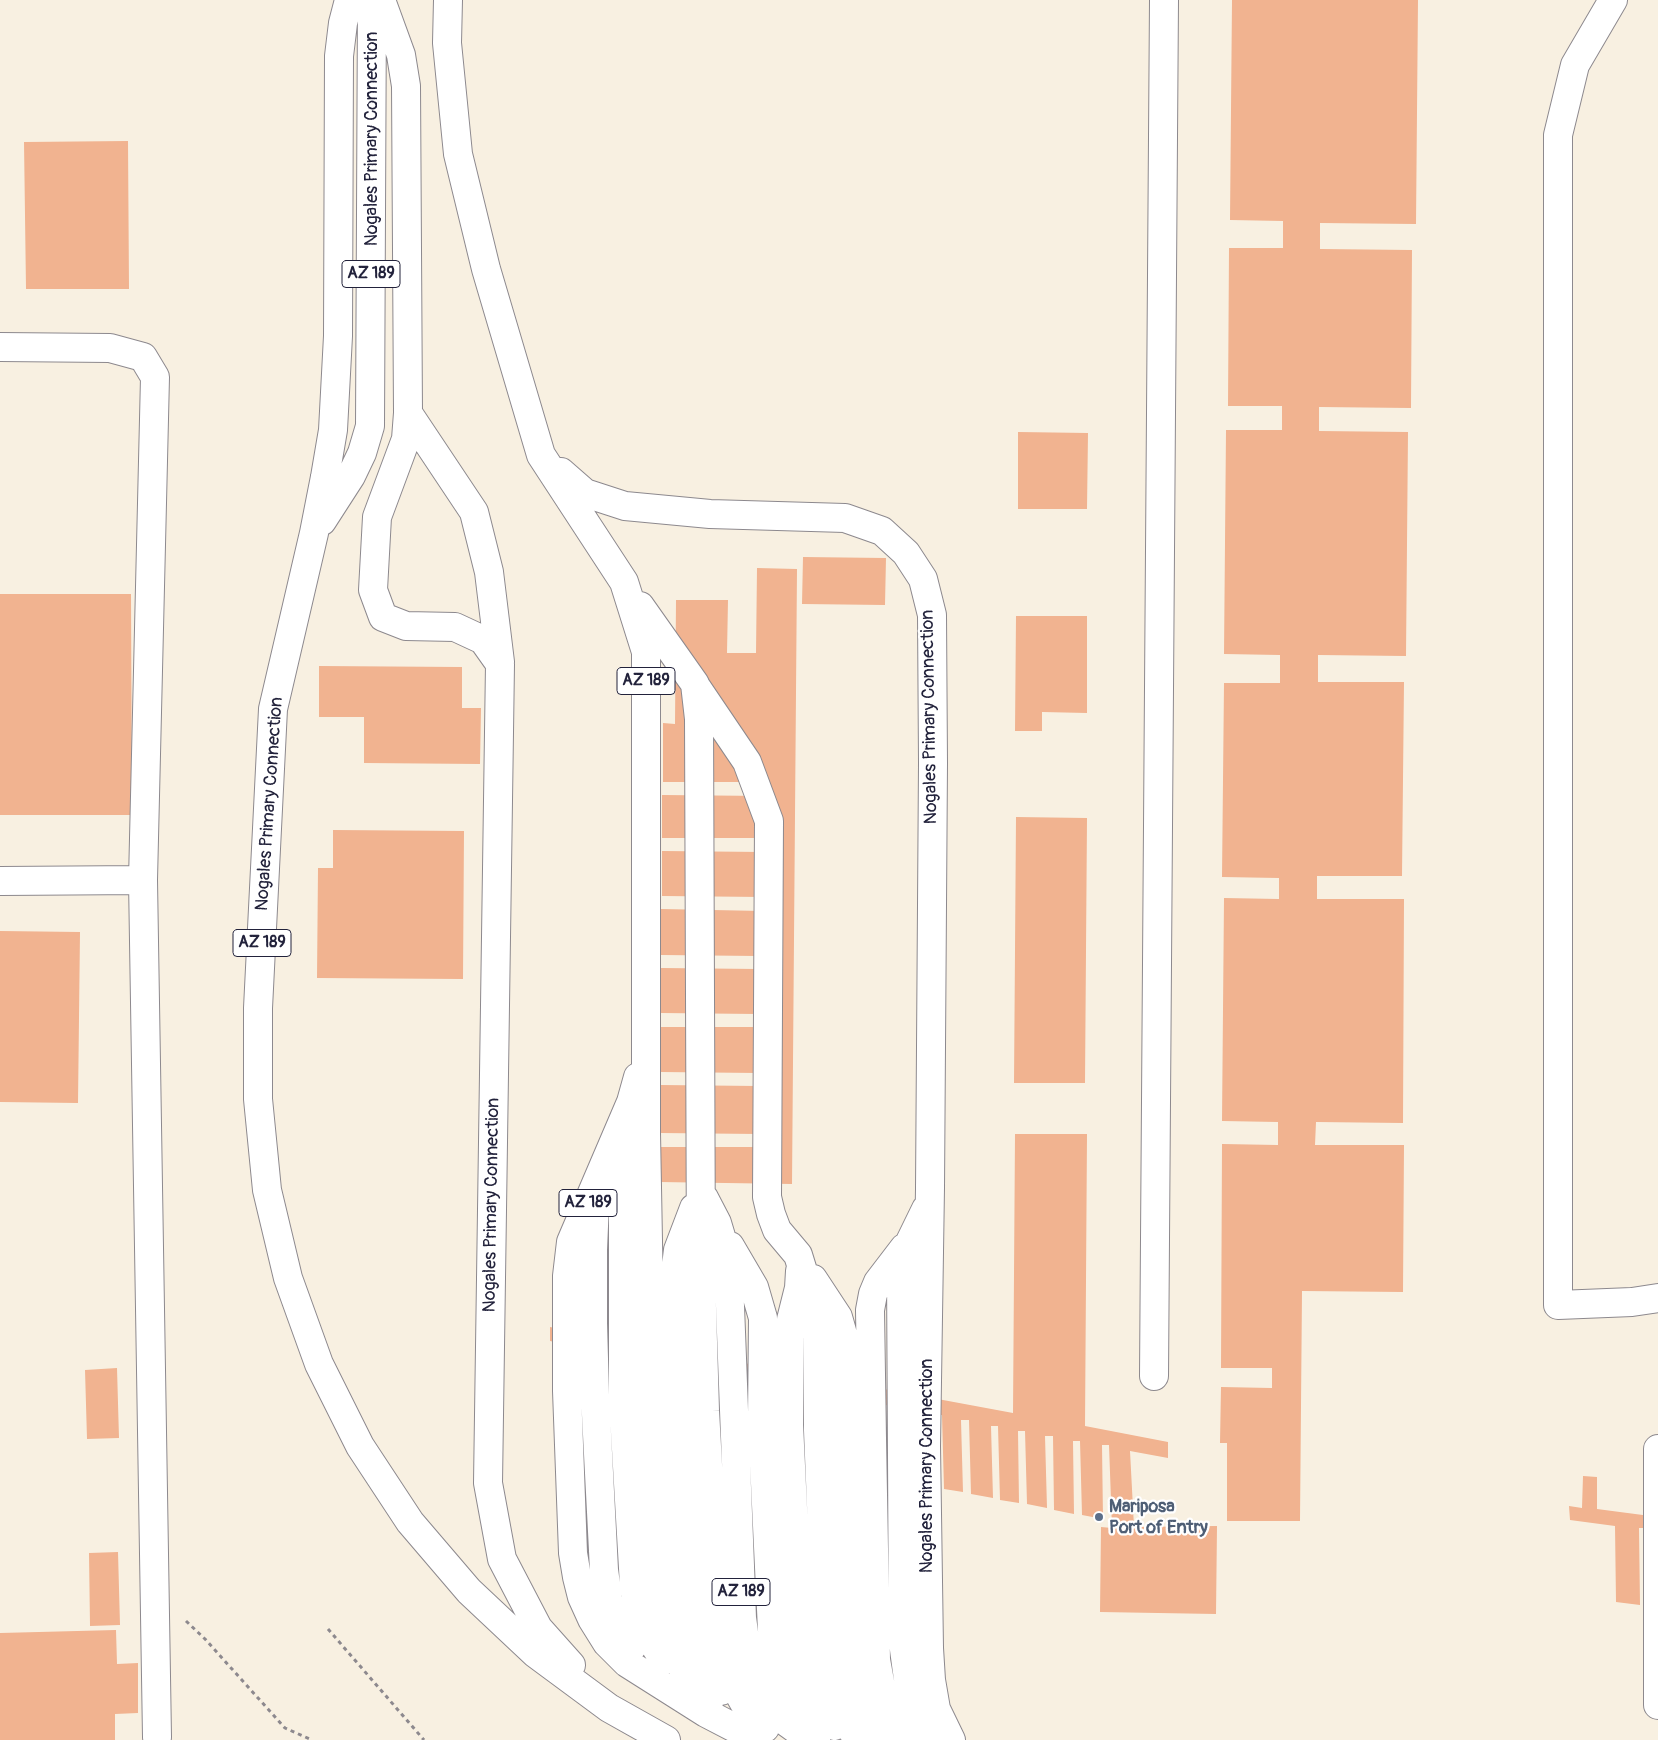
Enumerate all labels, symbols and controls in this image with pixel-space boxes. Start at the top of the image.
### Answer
street label: Nogales Primary Connection [361,32,383,246]
road number: AZ 189 [342,260,400,288]
street label: Nogales Primary Connection [917,610,943,824]
road number: AZ 189 [617,668,675,694]
street label: Nogales Primary Connection [252,696,288,912]
road number: AZ 189 [233,930,291,956]
street label: Nogales Primary Connection [479,1098,505,1312]
road number: AZ 189 [559,1190,617,1216]
street label: Nogales Primary Connection [916,1359,938,1573]
place label: Mariposa Port of Entry [1109,1496,1208,1538]
marker: Mariposa Port of Entry [1093,1511,1105,1523]
road number: AZ 189 [712,1578,770,1605]

